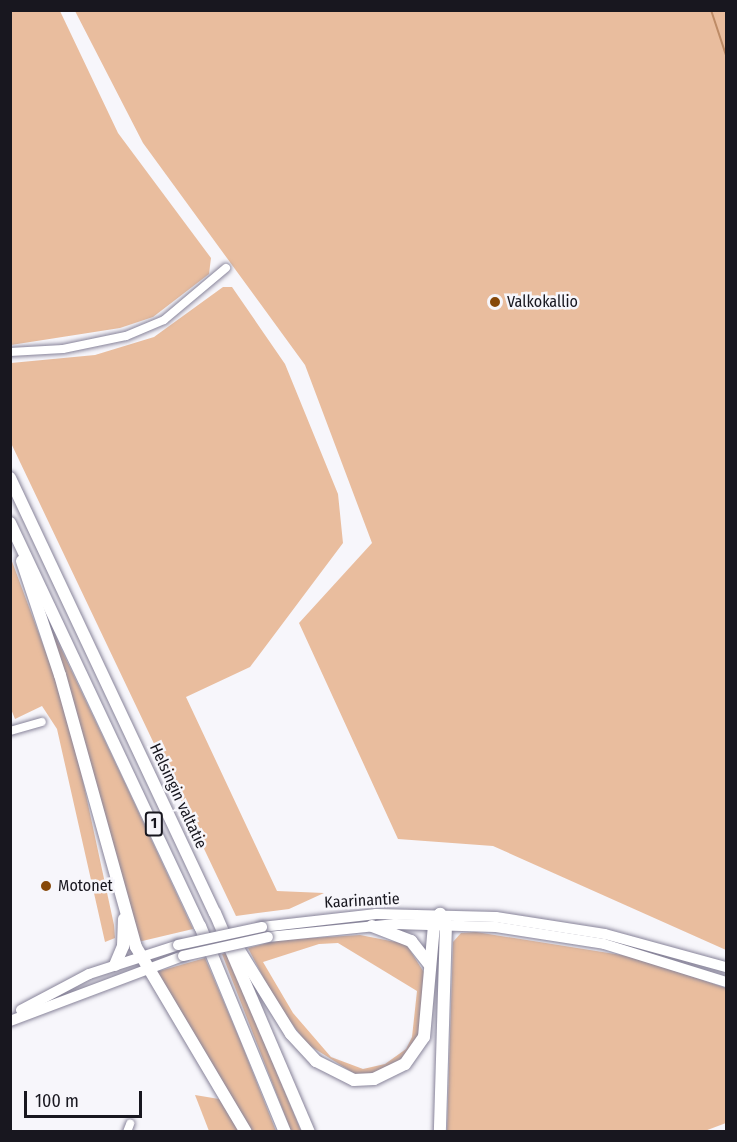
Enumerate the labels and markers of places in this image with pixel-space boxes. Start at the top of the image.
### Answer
place label: Valkokallio [507,292,578,312]
marker: Valkokallio [488,295,502,309]
place label: Motonet [58,876,113,896]
marker: Motonet [39,879,53,893]

